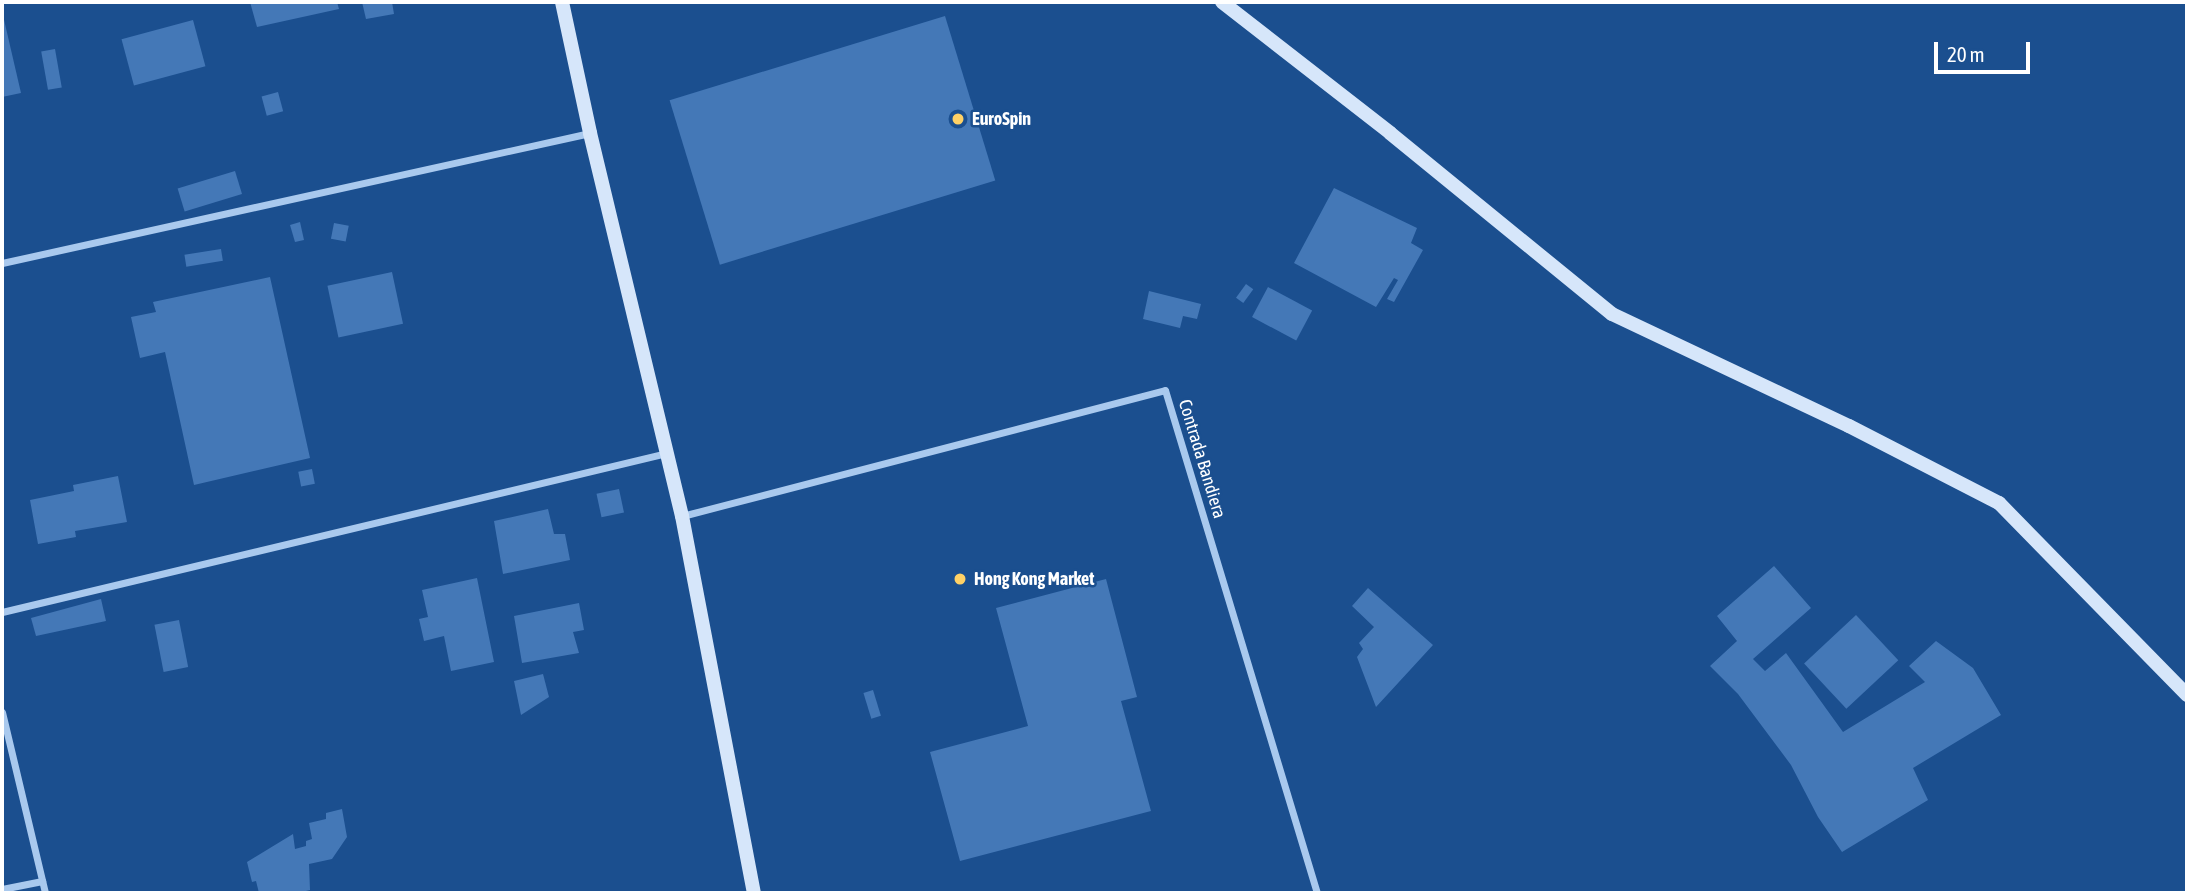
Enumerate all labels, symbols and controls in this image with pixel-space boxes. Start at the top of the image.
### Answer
scale bar [1937,28,2033,72]
text: 20 m [1947,42,1985,66]
place label: EuroSpin [972,108,1031,130]
marker: EuroSpin [950,111,966,127]
street label: Contrada Bandiera [1174,397,1230,521]
place label: Hong Kong Market [974,568,1094,590]
marker: Hong Kong Market [952,571,968,587]

